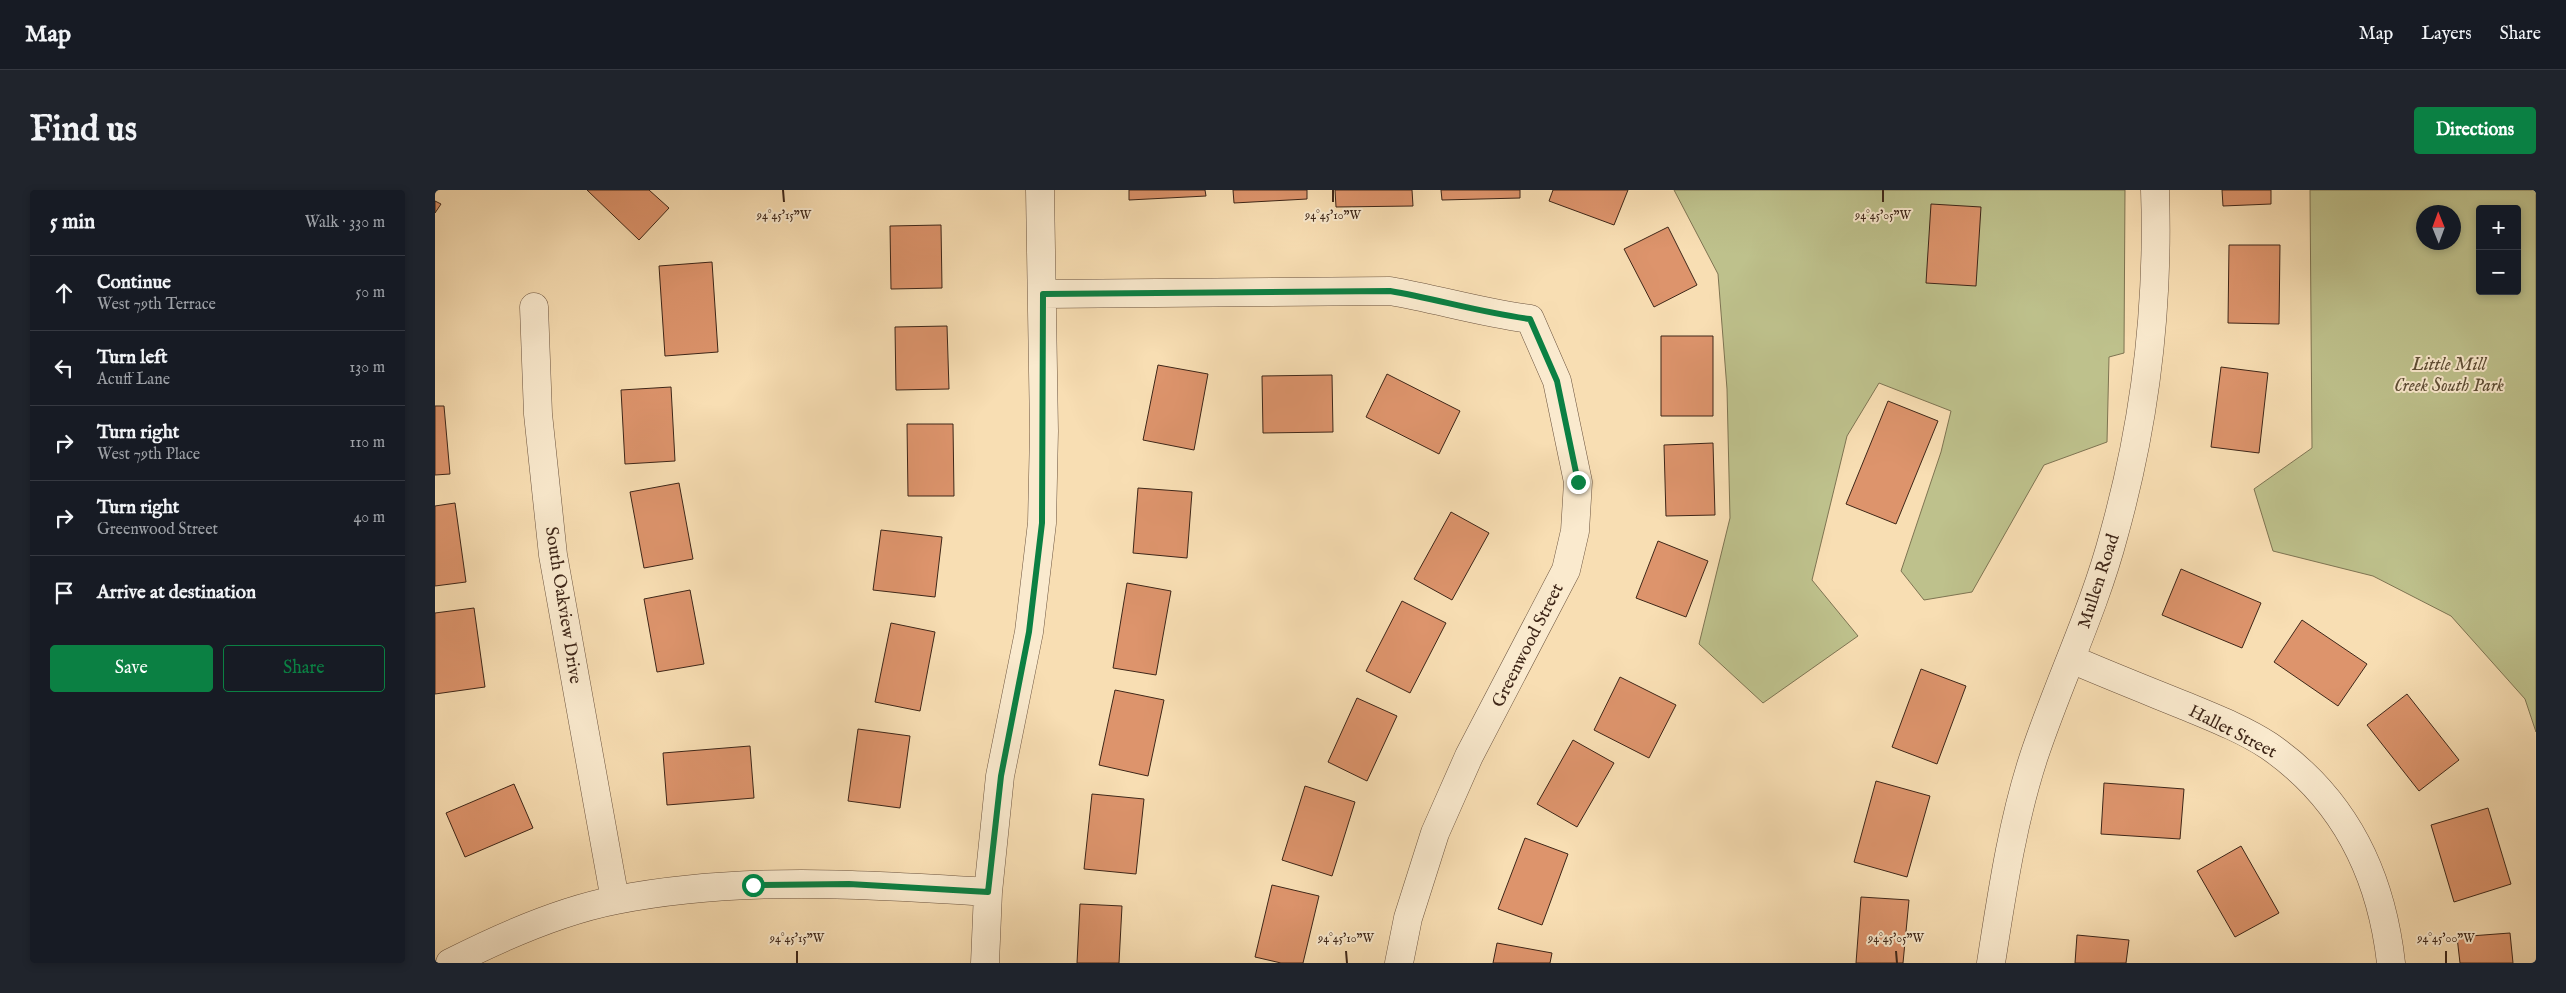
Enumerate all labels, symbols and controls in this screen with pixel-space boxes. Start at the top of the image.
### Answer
text: Map [25,19,71,50]
text: Map [2359,23,2393,46]
text: Layers [2421,23,2472,46]
text: Share [2500,23,2541,46]
button: Directions [2414,107,2536,154]
text: Find us [30,108,137,153]
north arrow [2416,205,2461,250]
map controls [2476,205,2521,295]
button: + [2476,205,2521,250]
text: 94°45'15"W [756,208,812,223]
text: 94°45'10"W [1304,208,1362,223]
text: 94°45'05"W [1854,208,1912,223]
text: 5 min [50,209,95,236]
text: Walk · 330 m [305,213,385,233]
button: − [2476,250,2521,295]
text: Continue [97,271,171,295]
icon: ahead [50,279,78,307]
text: 50 m [356,283,385,303]
text: West 79th Terrace [97,295,216,315]
text: Turn left [97,346,168,370]
icon: left [50,354,78,382]
park label: Little Mill Creek South Park [2394,354,2504,398]
text: 130 m [349,358,385,378]
text: Acuff Lane [97,370,170,390]
text: Turn right [97,421,179,445]
icon: right [50,429,78,457]
text: 110 m [349,433,385,453]
text: West 79th Place [97,445,200,465]
route end [1567,471,1590,494]
text: Turn right [97,496,179,520]
icon: right [50,504,78,532]
text: 40 m [353,508,385,528]
text: Greenwood Street [97,520,218,540]
street label: South Oakview Drive [539,525,586,685]
street label: Mullen Road [2073,531,2126,632]
icon: arrive [50,579,78,607]
street label: Greenwood Street [1487,580,1569,712]
text: Arrive at destination [97,581,256,605]
button: Save [50,645,213,692]
button: Share [223,645,385,692]
street label: Hallet Street [2184,700,2280,764]
route start [742,874,765,897]
text: 94°45'15"W [769,931,825,946]
text: 94°45'10"W [1317,931,1375,946]
text: 94°45'05"W [1867,931,1925,946]
text: 94°45'00"W [2416,931,2475,946]

